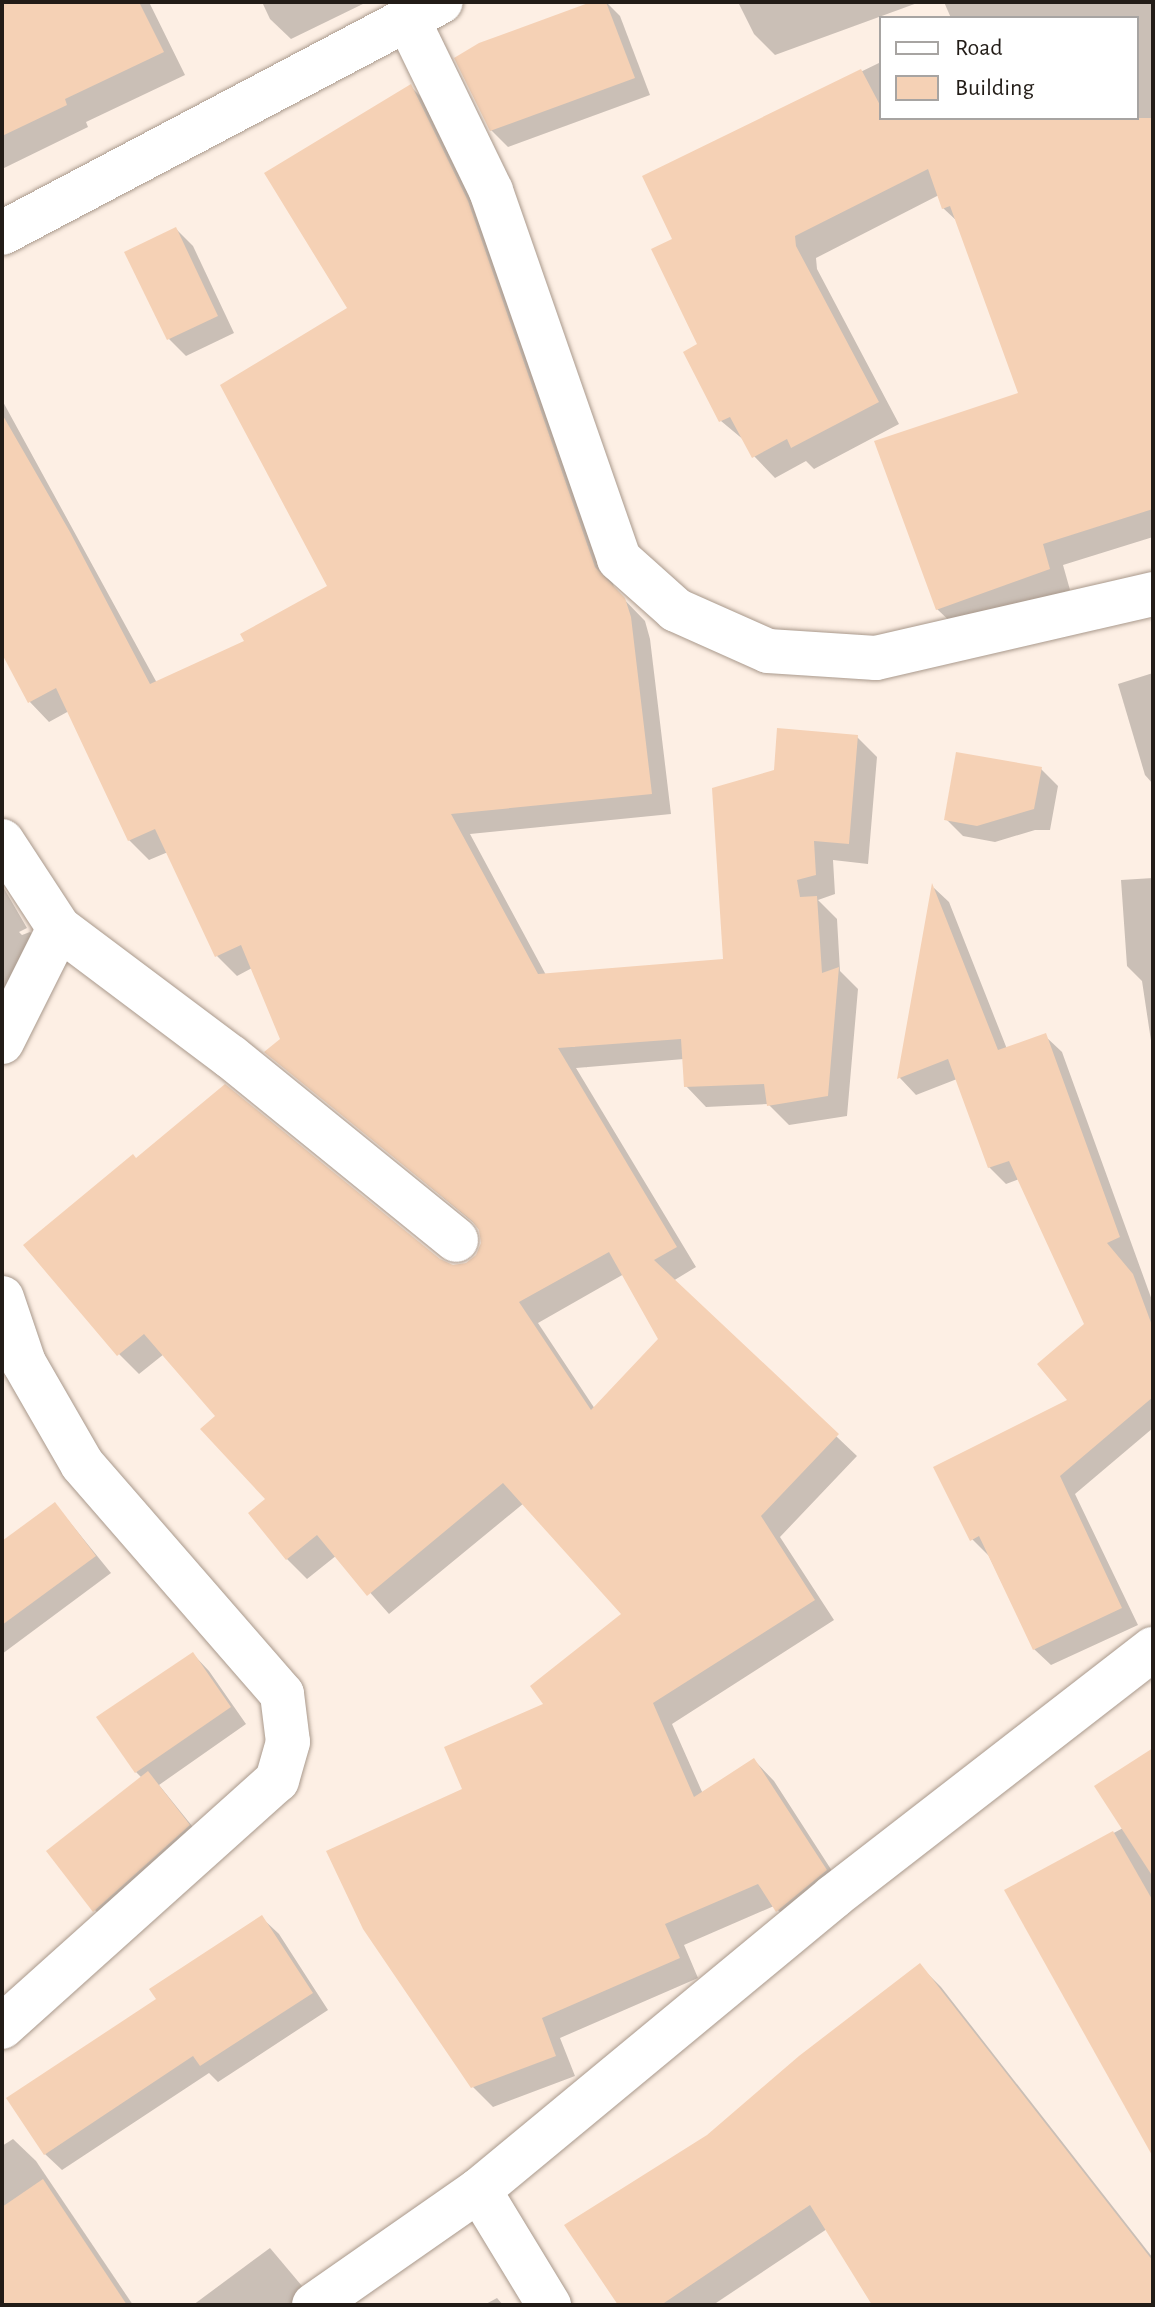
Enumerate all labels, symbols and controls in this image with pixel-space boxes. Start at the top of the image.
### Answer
legend [879,16,1139,120]
text: Road [955,36,1003,60]
text: Building [955,76,1034,100]

